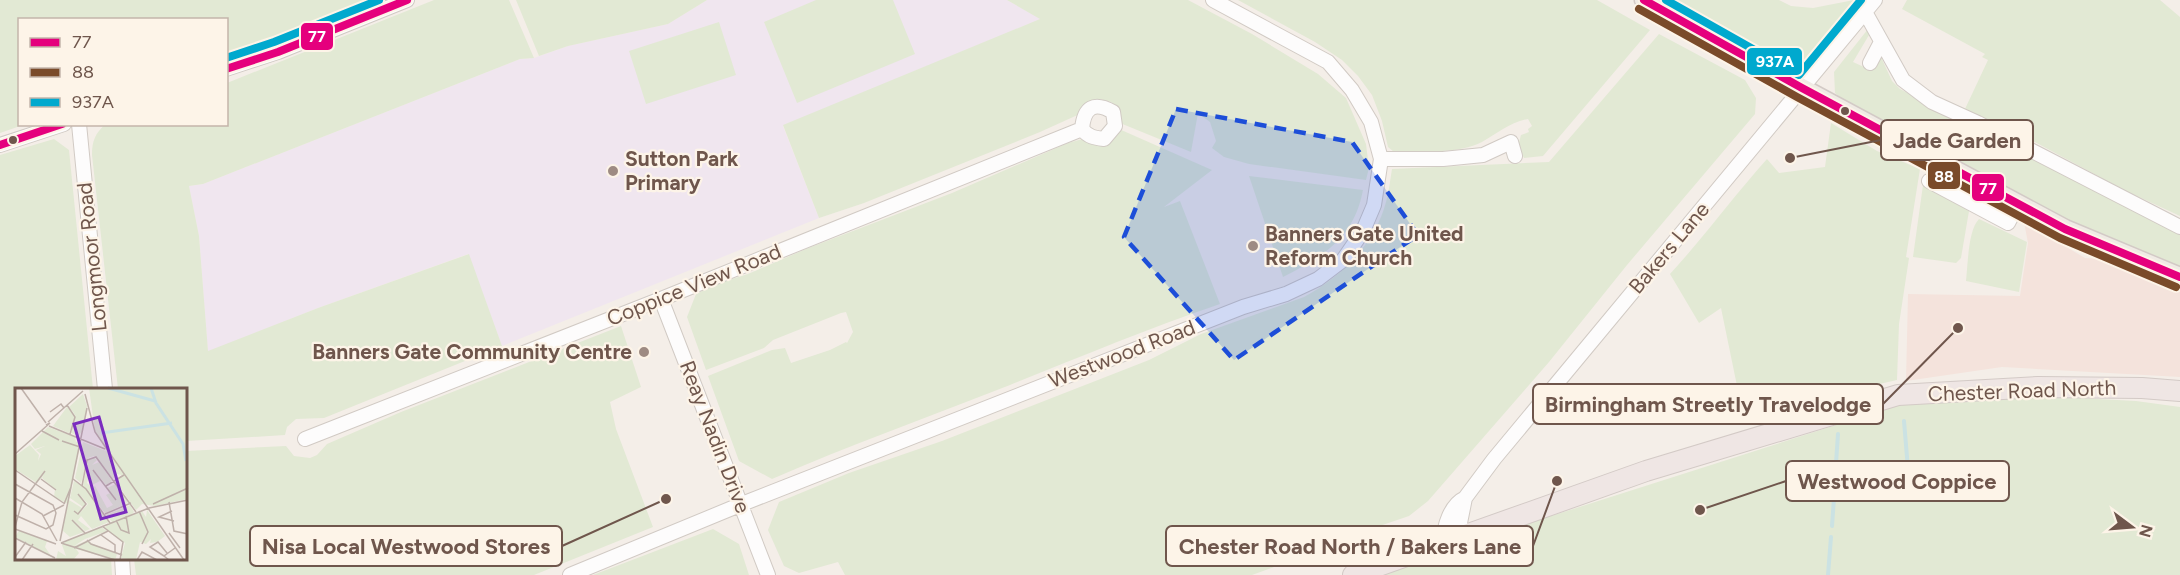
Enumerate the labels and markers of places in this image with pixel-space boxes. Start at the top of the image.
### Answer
unlabelled marker [1839,105,1851,117]
callout: Jade Garden [1881,120,2033,160]
unlabelled marker [7,134,19,146]
place label: Sutton Park Primary [625,146,739,195]
marker: Sutton Park Primary [606,164,620,178]
place label: Banners Gate United Reform Church [1265,221,1464,270]
marker: Banners Gate United Reform Church [1246,239,1260,253]
place label: Banners Gate Community Centre [312,339,632,364]
marker: Banners Gate Community Centre [637,345,651,359]
callout: Birmingham Streetly Travelodge [1533,384,1883,424]
callout: Westwood Coppice [1786,461,2009,501]
callout: Nisa Local Westwood Stores [250,526,562,566]
callout: Chester Road North / Bakers Lane [1166,526,1533,566]

